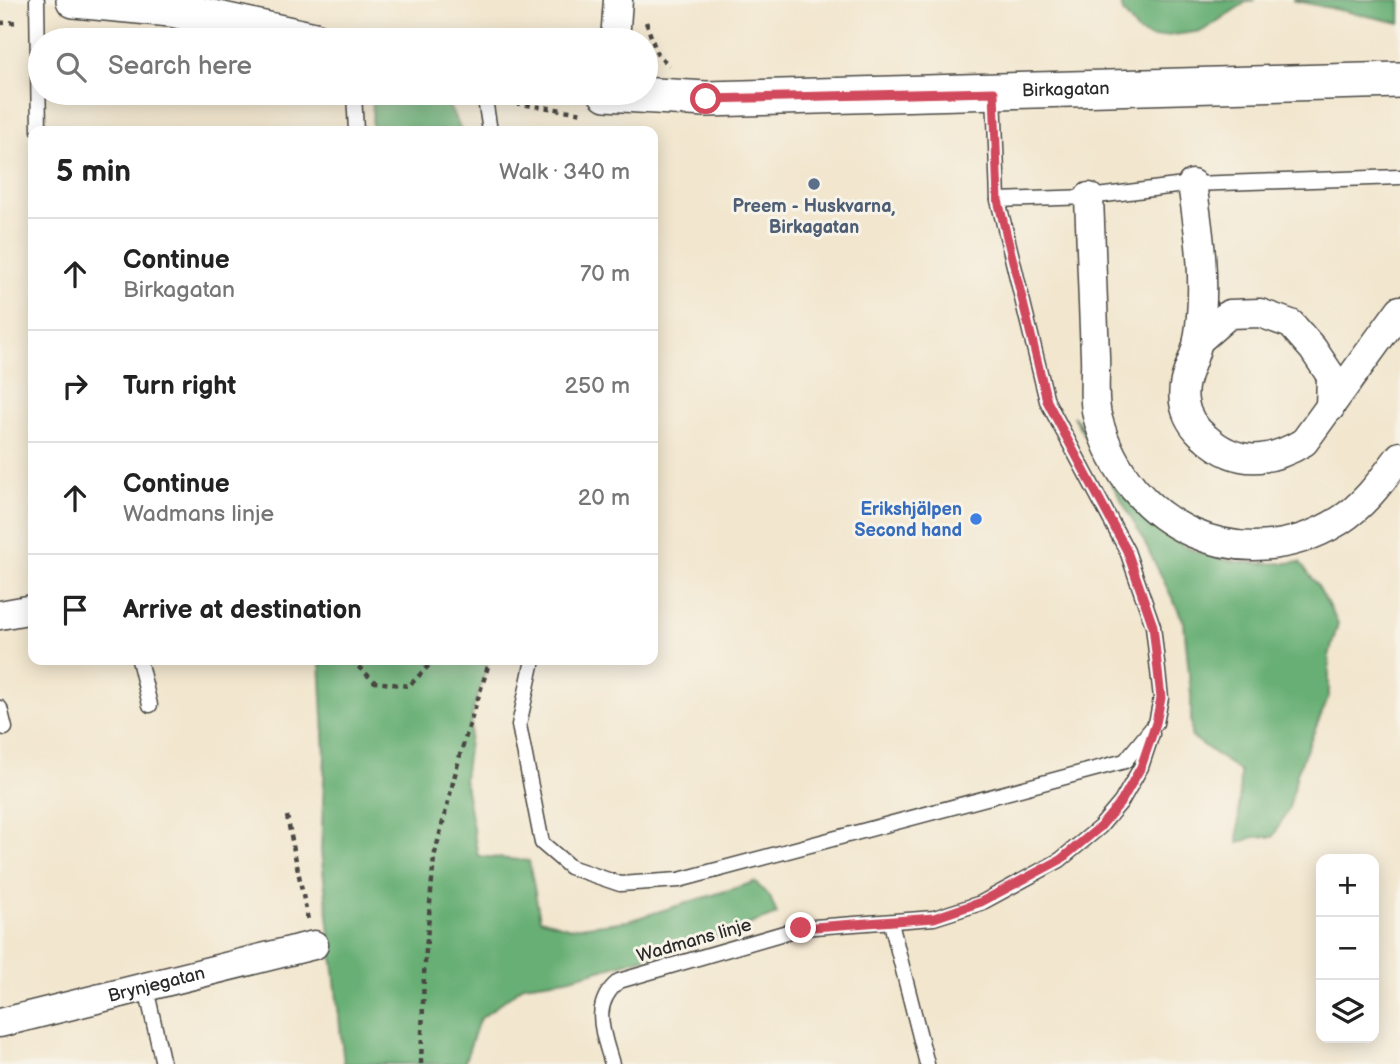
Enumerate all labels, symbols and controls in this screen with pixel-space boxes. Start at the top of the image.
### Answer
search box [28,28,658,105]
icon: search [52,48,90,86]
text: Search here [108,51,252,82]
street label: Birkagatan [1022,78,1110,101]
route start [690,83,721,114]
text: 5 min [56,154,131,190]
text: Walk · 340 m [499,158,630,186]
marker: Preem - Huskvarna, Birkagatan [806,176,822,192]
place label: Preem - Huskvarna, Birkagatan [733,196,895,238]
text: Continue [123,245,230,276]
icon: ahead [56,255,94,293]
text: 70 m [580,260,630,288]
text: Birkagatan [123,276,235,304]
icon: right [56,367,94,405]
text: Turn right [123,371,236,402]
text: 250 m [564,372,630,400]
text: Continue [123,469,230,500]
icon: ahead [56,479,94,517]
text: 20 m [578,484,630,512]
place label: Erikshjälpen Second hand [854,499,962,541]
text: Wadmans linje [123,500,274,528]
marker: Erikshjälpen Second hand [968,511,984,527]
icon: arrive [56,591,94,629]
text: Arrive at destination [123,595,362,626]
map controls [1316,854,1379,1043]
button: + [1316,854,1379,917]
route end [785,912,816,943]
street label: Wadmans linje [634,914,754,967]
button: − [1316,917,1379,980]
street label: Brynjegatan [106,963,207,1007]
button: layers [1316,980,1379,1043]

